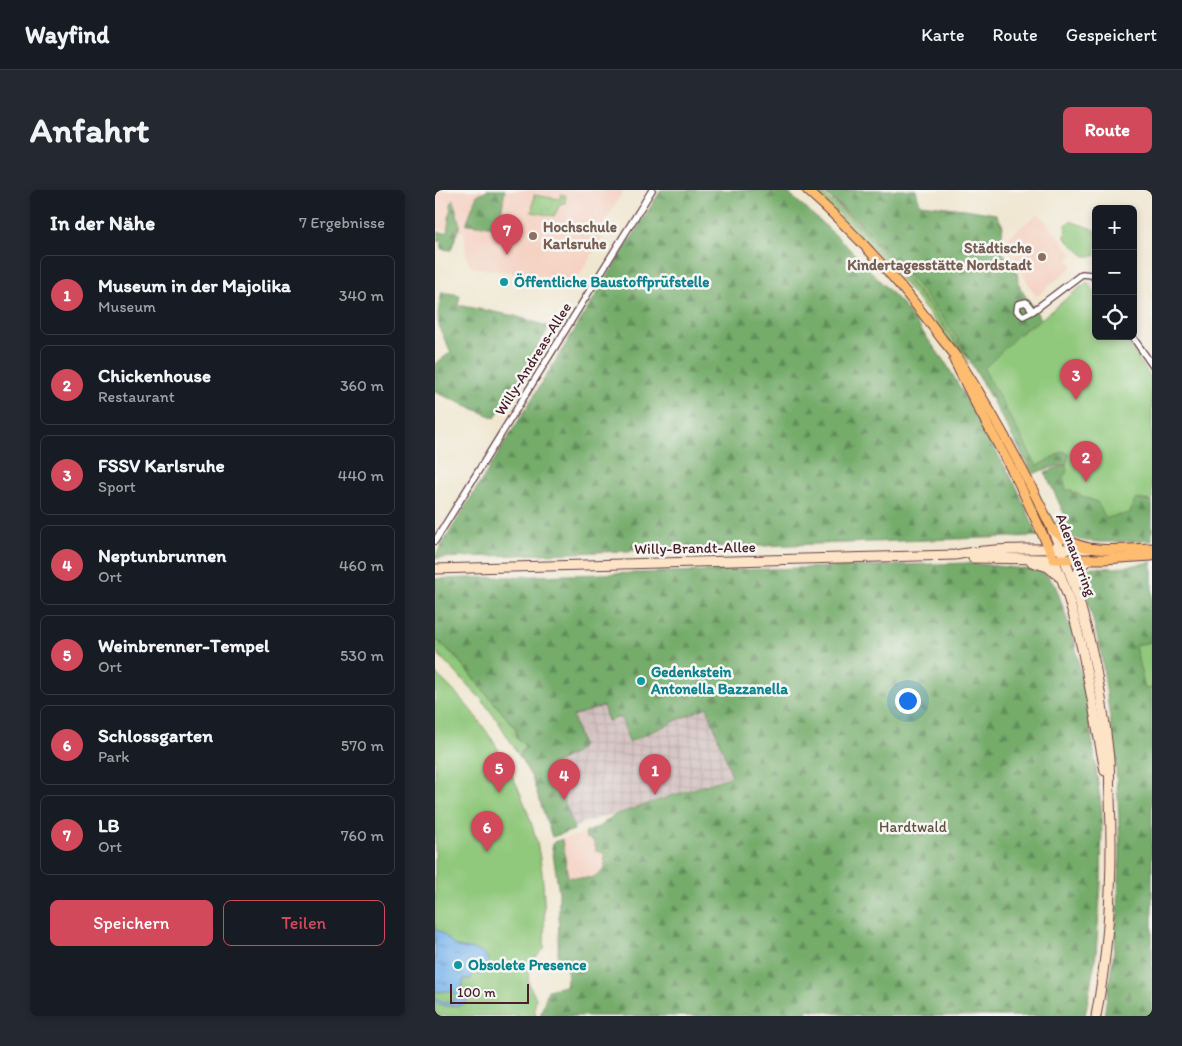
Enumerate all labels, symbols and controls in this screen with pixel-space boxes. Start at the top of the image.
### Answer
text: Wayfind [25,20,109,49]
text: Karte [921,24,964,46]
text: Route [992,24,1038,46]
text: Gespeichert [1066,24,1157,46]
button: Route [1063,107,1152,153]
text: Anfahrt [30,109,149,151]
map controls [1092,205,1137,340]
button: + [1092,205,1137,250]
text: In der Nähe [50,210,155,235]
text: 7 Ergebnisse [299,213,385,232]
pin: 7 [491,214,523,255]
place label: Hochschule Karlsruhe [543,218,617,253]
marker: Hochschule Karlsruhe [527,230,539,242]
place label: Städtische Kindertagesstätte Nordstadt [847,239,1032,275]
button: − [1092,250,1137,295]
marker: Städtische Kindertagesstätte Nordstadt [1036,251,1048,263]
place label: Öffentliche Baustoffprüfstelle [514,273,709,292]
text: Museum in der Majolika [98,274,291,297]
marker: Öffentliche Baustoffprüfstelle [498,276,510,288]
text: 1 [63,286,71,305]
text: 340 m [339,286,384,305]
button: locate [1092,295,1137,340]
text: Museum [98,297,156,316]
street label: Willy-Andreas-Allee [491,299,575,419]
pin: 3 [1060,359,1092,400]
text: Chickenhouse [98,364,211,387]
text: 2 [63,376,71,395]
text: 360 m [340,376,384,395]
text: Restaurant [98,387,175,406]
pin: 2 [1070,441,1102,482]
text: FSSV Karlsruhe [98,454,225,477]
text: 3 [63,466,71,485]
text: 440 m [338,466,384,485]
text: Sport [98,477,136,496]
street label: Adenauerring [1052,511,1100,599]
street label: Willy-Brandt-Allee [634,538,756,558]
text: Neptunbrunnen [98,544,227,567]
text: 4 [62,556,72,575]
text: 460 m [339,556,384,575]
text: Ort [98,567,122,586]
text: Weinbrenner-Tempel [98,634,270,657]
text: 5 [63,646,71,665]
text: 530 m [340,646,384,665]
text: Ort [98,657,122,676]
place label: Gedenkstein Antonella Bazzanella [650,663,788,698]
marker: Gedenkstein Antonella Bazzanella [635,675,647,687]
your location [895,688,921,714]
text: Schlossgarten [98,724,213,747]
text: 6 [63,736,71,755]
text: 570 m [341,736,384,755]
text: Park [98,747,129,766]
pin: 5 [483,752,515,793]
pin: 1 [639,754,671,795]
pin: 4 [548,759,580,800]
pin: 6 [471,811,503,852]
text: LB [98,814,120,837]
park label: Hardtwald [879,818,947,836]
text: 7 [63,826,71,845]
text: 760 m [341,826,384,845]
text: Ort [98,837,122,856]
button: Speichern [50,900,213,946]
button: Teilen [223,900,385,946]
place label: Obsolete Presence [468,956,586,974]
marker: Obsolete Presence [452,959,464,971]
scale bar [450,981,529,1004]
text: 100 m [457,984,496,1001]

